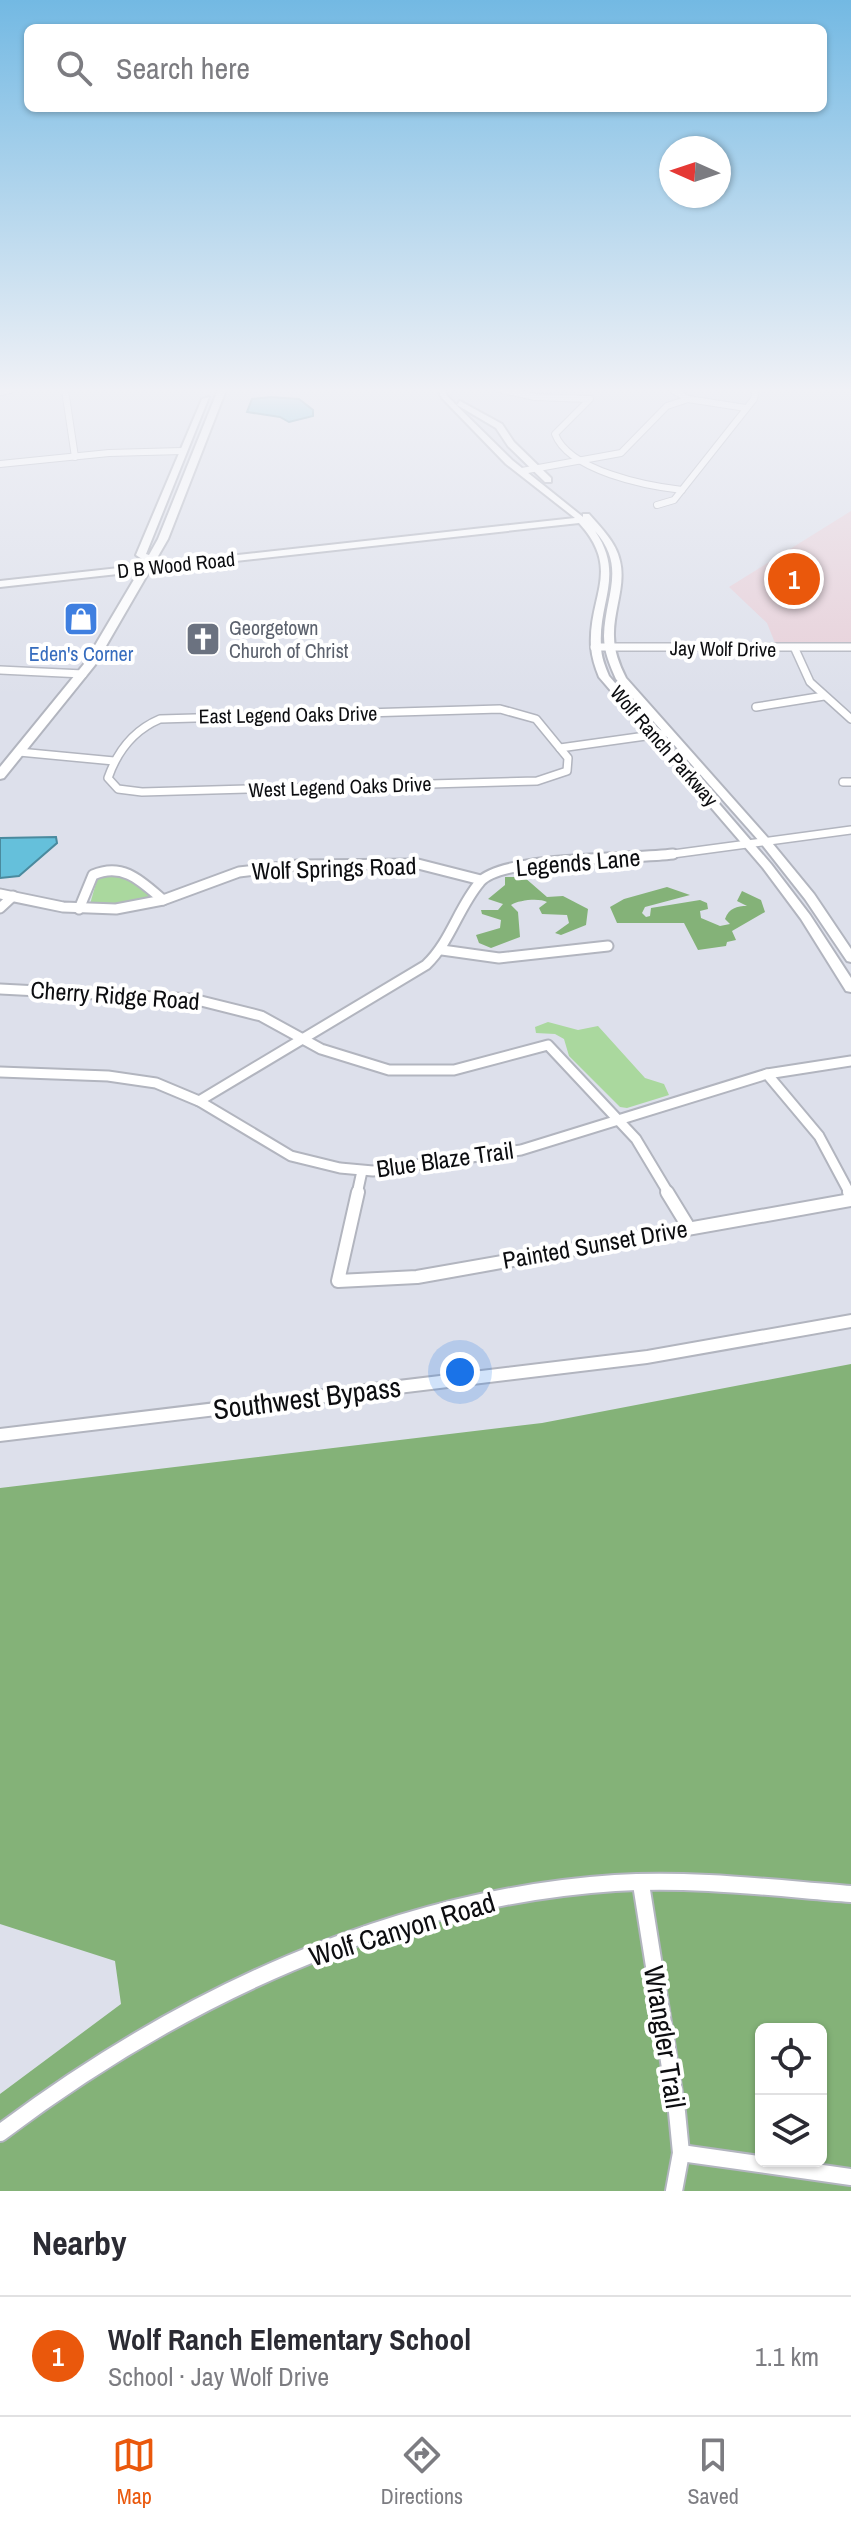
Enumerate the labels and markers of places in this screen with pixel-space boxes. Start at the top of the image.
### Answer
pin: 1 [768,549,820,609]
shop icon: Eden's Corner [62,600,100,638]
place label: Georgetown Church of Christ [229,614,349,664]
church icon: Georgetown Church of Christ [184,620,222,658]
place label: Eden's Corner [29,640,134,667]

